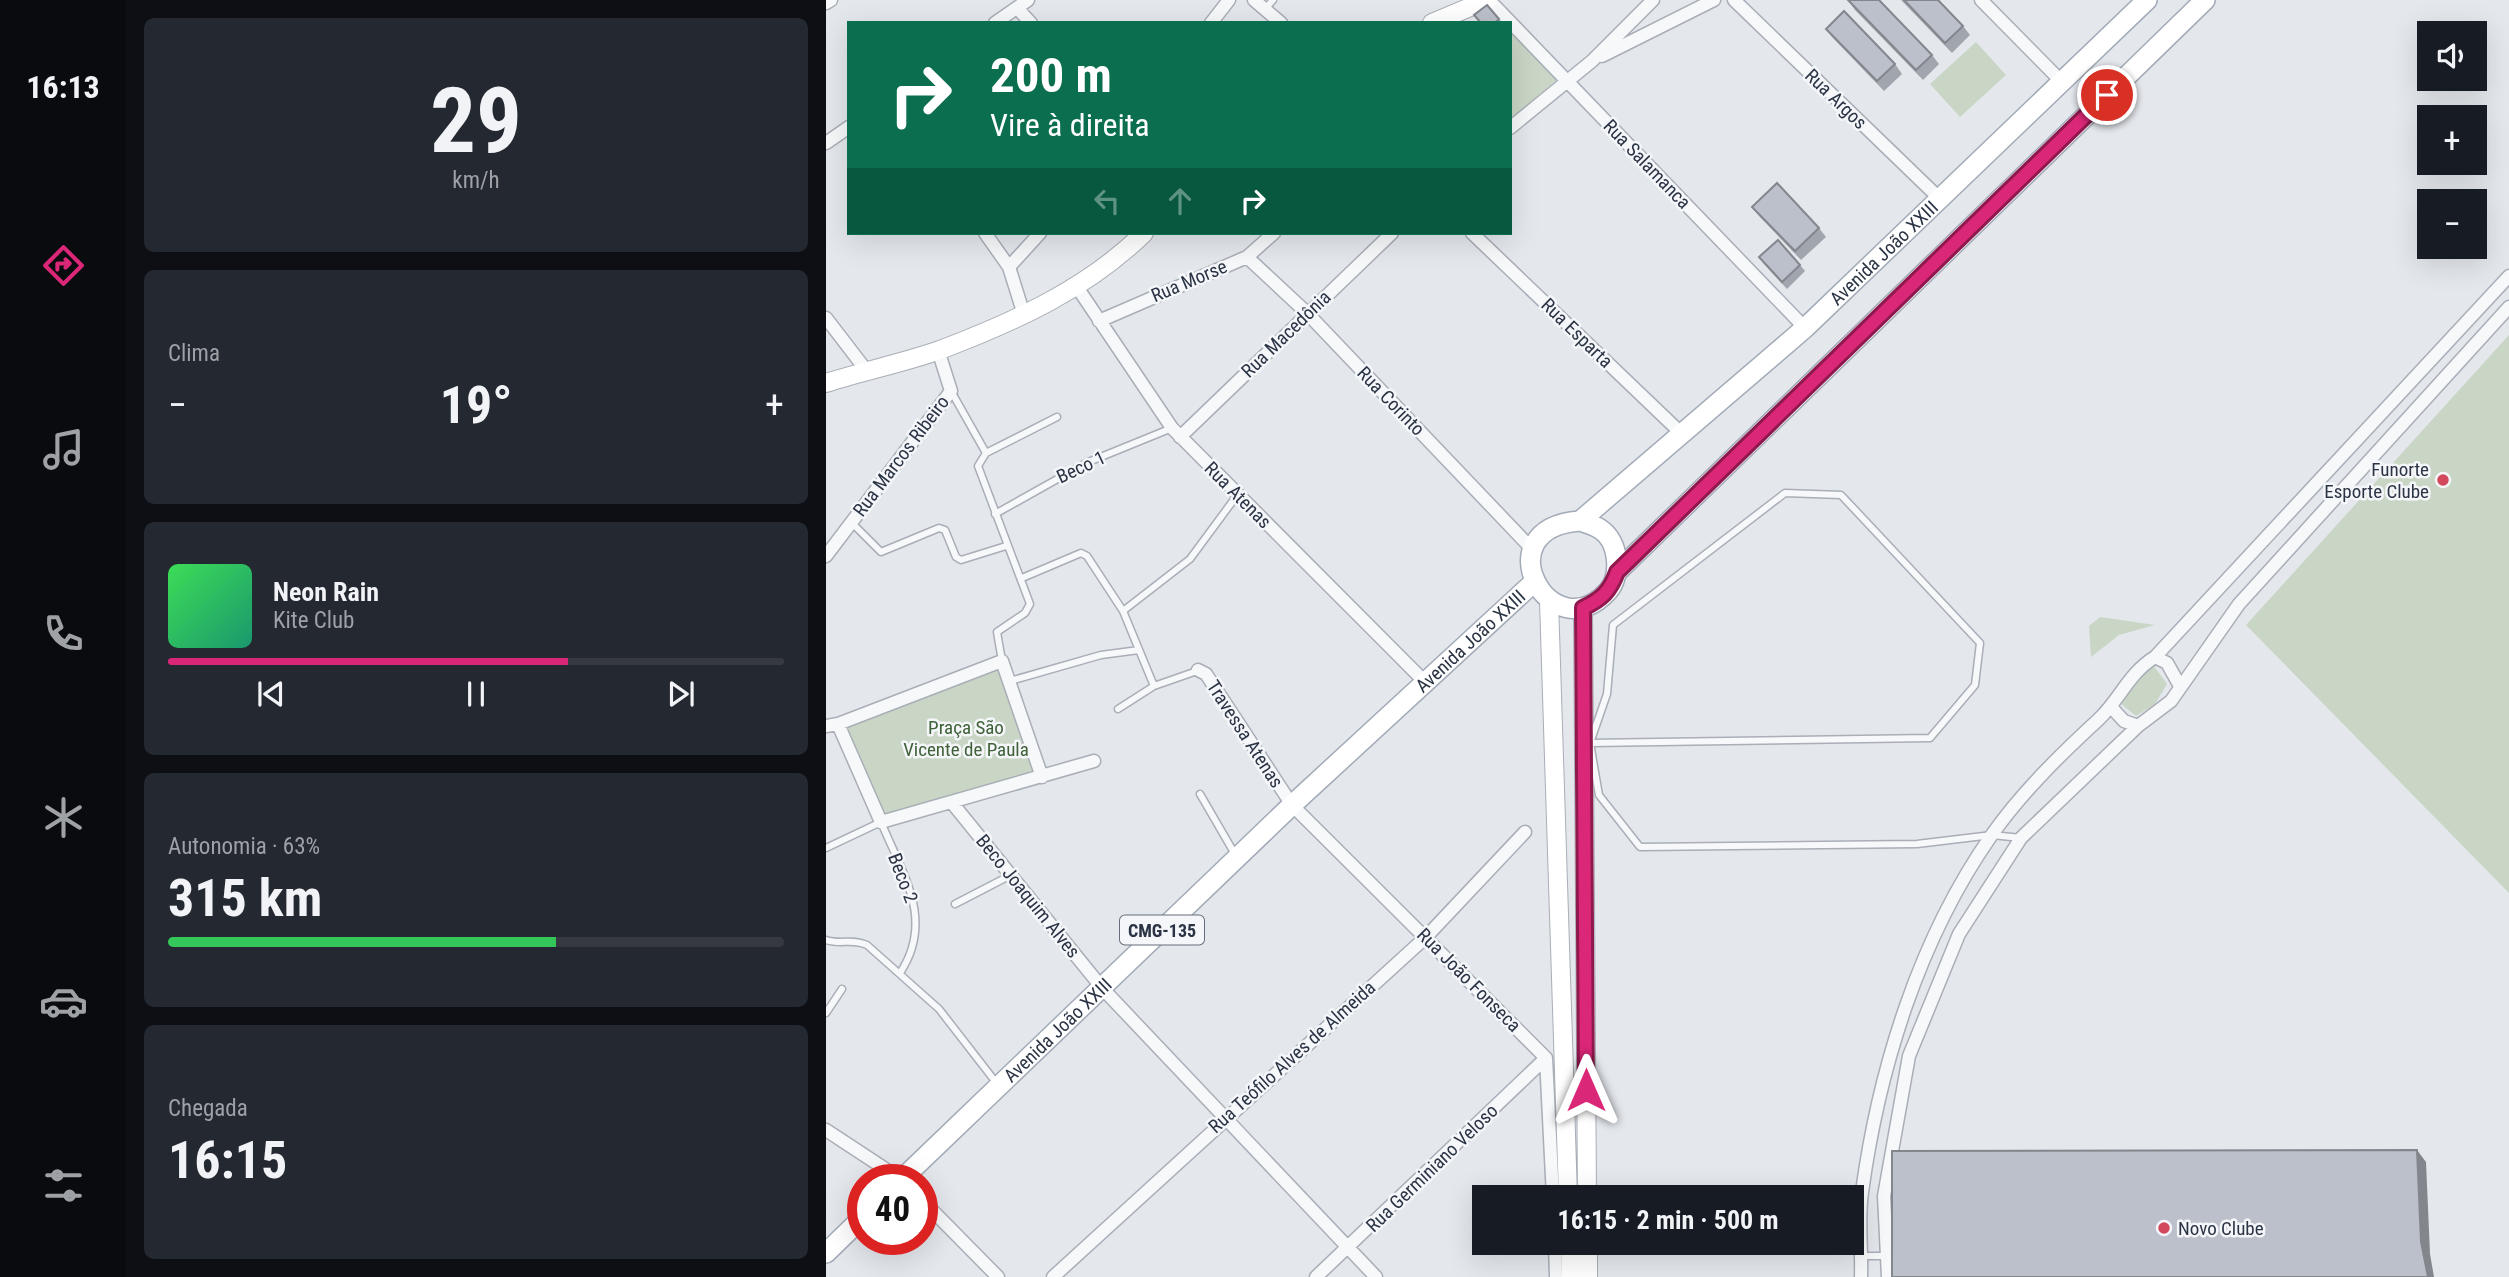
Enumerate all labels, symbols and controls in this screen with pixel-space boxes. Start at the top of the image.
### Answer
map controls [2417,21,2487,259]
button: sound [2417,21,2487,91]
text: 200 m [990,47,1112,104]
icon: right [875,49,966,140]
street label: Rua Argos [1800,64,1872,134]
pin [2077,65,2137,125]
text: 16:13 [26,68,100,106]
text: 29 [430,68,522,174]
icon: arrive [2088,76,2126,114]
button: + [2417,105,2487,175]
text: Vire à direita [990,106,1150,144]
street label: Rua Salamanca [1599,114,1695,214]
text: km/h [452,167,500,194]
icon: left [1088,182,1126,220]
icon: ahead [1161,182,1199,220]
icon: right [1234,182,1272,220]
button: − [2417,189,2487,259]
street label: Avenida João XXIII [1825,196,1942,310]
icon: directions [39,241,88,290]
street label: Rua Morse [1148,255,1230,307]
street label: Rua Macedônia [1236,286,1336,382]
street label: Rua Esparta [1537,293,1617,373]
text: Clima [168,340,220,367]
street label: Rua Corinto [1352,362,1430,440]
text: 19° [440,375,512,436]
text: − [168,383,187,427]
text: + [765,383,784,427]
street label: Rua Marcos Ribeiro [848,391,954,521]
icon: music [39,425,88,474]
street label: Beco 1 [1053,446,1109,488]
street label: Rua Atenas [1200,457,1276,533]
place label: Funorte Esporte Clube [2324,458,2429,503]
marker: Funorte Esporte Clube [2435,472,2451,488]
text: Neon Rain [273,577,379,607]
street label: Avenida João XXIII [1411,585,1530,697]
text: Kite Club [273,607,354,634]
icon: phone [39,609,88,658]
icon: previous [252,675,290,713]
icon: pause [457,675,495,713]
icon: next [662,675,700,713]
street label: Travessa Atenas [1202,676,1288,792]
park label: Praça São Vicente de Paula [903,716,1029,761]
icon: climate [39,793,88,842]
street label: Beco Joaquim Alves [971,830,1085,962]
text: Autonomia · 63% [168,833,320,860]
street label: Beco 2 [883,850,923,906]
text: 315 km [168,868,322,929]
road number: CMG-135 [1120,916,1204,945]
street label: Rua João Fonseca [1412,923,1526,1037]
street label: Avenida João XXIII [999,973,1116,1087]
street label: Rua Teófilo Alves de Almeida [1204,976,1380,1138]
icon: car [39,977,88,1026]
position arrow [1549,1053,1623,1127]
text: Chegada [168,1095,248,1122]
street label: Rua Germiniano Veloso [1361,1099,1503,1237]
text: 16:15 [168,1130,287,1191]
icon: filters [39,1161,88,1210]
speed limit sign: 40 [847,1164,938,1255]
text: 16:15 · 2 min · 500 m [1558,1205,1778,1235]
place label: Novo Clube [2178,1217,2264,1240]
marker: Novo Clube [2156,1220,2172,1236]

